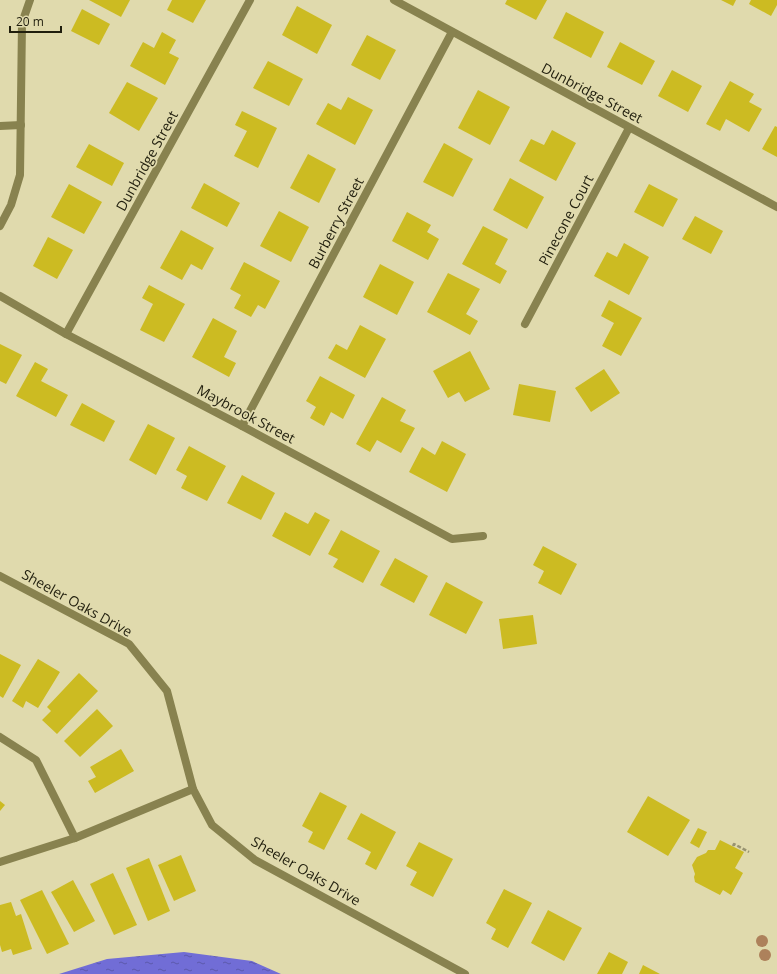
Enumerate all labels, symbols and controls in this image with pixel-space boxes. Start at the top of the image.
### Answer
scale bar [10,8,61,34]
text: 20 m [16,13,44,30]
street label: Dunbridge Street [538,58,646,127]
street label: Dunbridge Street [111,107,182,214]
street label: Pinecone Court [534,171,597,268]
street label: Burberry Street [303,174,368,272]
street label: Maybrook Street [194,380,299,447]
street label: Sheeler Oaks Drive [19,564,136,641]
street label: Sheeler Oaks Drive [248,832,365,910]

